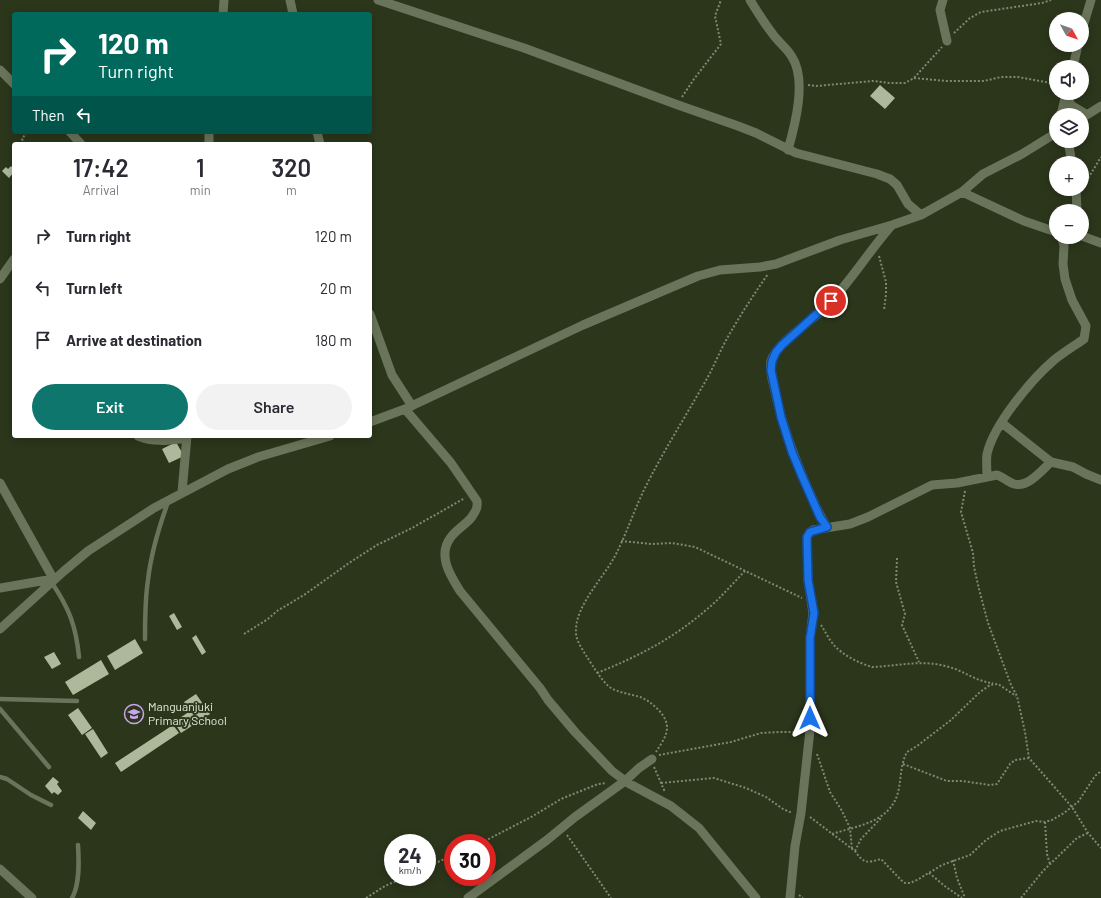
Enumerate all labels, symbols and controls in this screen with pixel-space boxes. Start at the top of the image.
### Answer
north arrow [1049,12,1089,52]
map controls [1049,12,1089,244]
text: 120 m [98,26,169,60]
icon: right [32,28,84,80]
text: Turn right [98,60,174,82]
button: sound [1049,60,1089,100]
icon: left [73,104,95,126]
text: Then [32,106,65,124]
button: layers [1049,108,1089,148]
text: 17:42 [73,153,129,182]
text: 1 [196,153,204,182]
text: 320 [272,153,311,182]
button: + [1049,156,1089,196]
text: Arrival [83,182,119,198]
text: min [190,182,211,198]
text: m [286,182,297,198]
button: − [1049,204,1089,244]
icon: right [32,225,54,247]
text: Turn right [66,227,131,245]
text: 120 m [315,227,352,245]
icon: left [32,277,54,299]
text: Turn left [66,279,122,297]
text: 20 m [320,279,352,297]
pin [814,284,848,318]
icon: arrive [820,290,842,312]
icon: arrive [32,329,54,351]
text: Arrive at destination [66,331,202,349]
text: 180 m [315,331,352,349]
button: Exit [32,384,188,430]
button: Share [196,384,352,430]
position arrow [789,697,831,739]
place label: Manguanjuki Primary School [148,699,227,727]
school or university icon: Manguanjuki Primary School [123,703,145,725]
speed limit sign: 30 [444,834,496,886]
text: 24 [398,843,422,867]
text: km/h [399,864,421,876]

